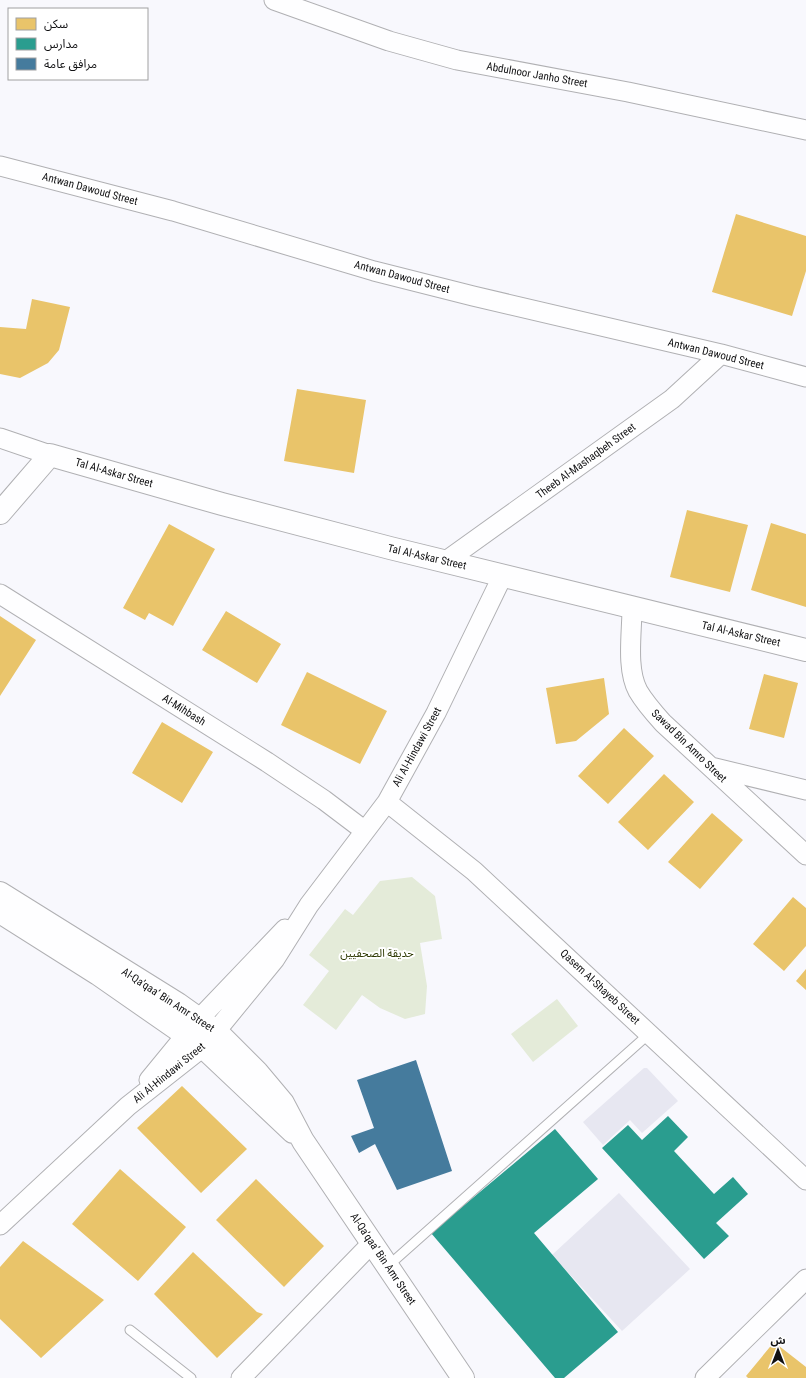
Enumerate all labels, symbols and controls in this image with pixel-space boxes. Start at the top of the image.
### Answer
legend [8,8,148,80]
text: سكن [44,17,68,31]
text: مدارس [44,37,78,51]
text: مرافق عامة [44,57,97,72]
street label: Abdulnoor Janho Street [485,60,589,90]
street label: Antwan Dawoud Street [41,170,139,208]
street label: Antwan Dawoud Street [353,258,451,296]
street label: Antwan Dawoud Street [667,336,765,372]
street label: Theeb Al-Mashaqbeh Street [534,421,638,501]
street label: Tal Al-Askar Street [74,456,154,490]
street label: Tal Al-Askar Street [386,542,468,572]
street label: Tal Al-Askar Street [700,619,782,649]
street label: Al-Mihbash [160,692,208,728]
street label: Ali Al-Hindawi Street [390,705,444,789]
street label: Sawad Bin Amro Street [649,707,729,785]
park label: حديقة الصحفيين [340,947,414,960]
street label: Qasem Al-Shayeb Street [558,947,642,1027]
street label: Al-Qa’qaa’ Bin Amr Street [119,965,217,1035]
street label: Ali Al-Hindawi Street [130,1040,208,1106]
street label: Al-Qa’qaa’ Bin Amr Street [347,1211,419,1307]
north arrow [758,1330,798,1370]
text: ش [770,1334,786,1347]

